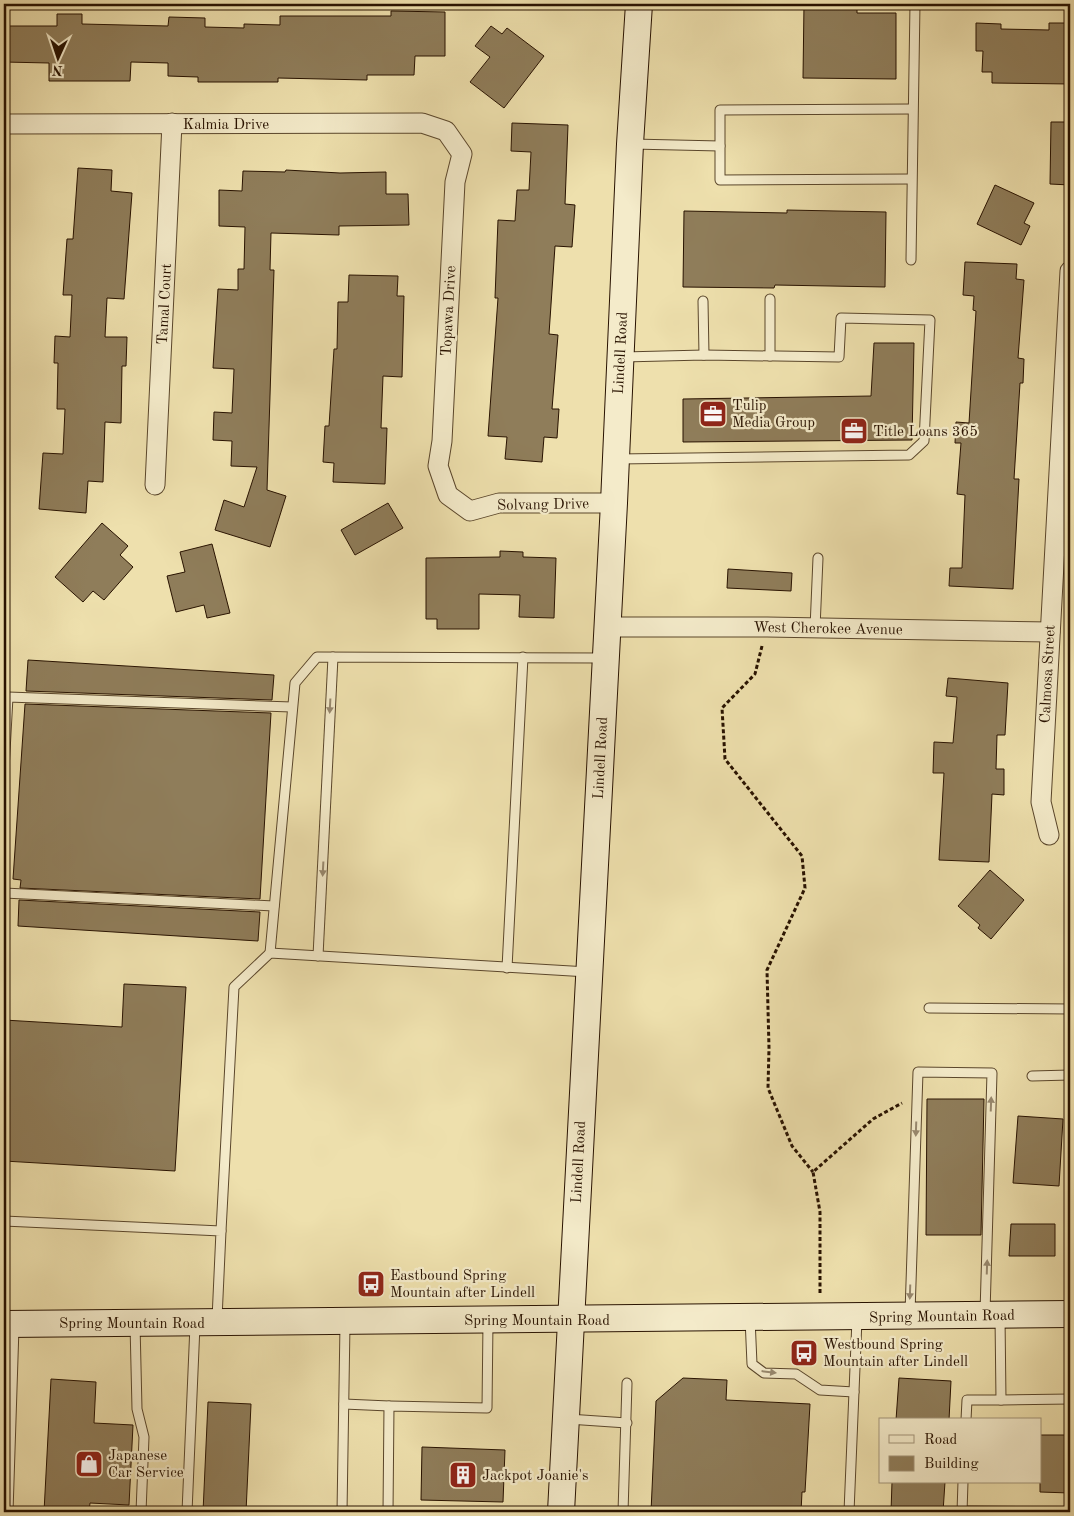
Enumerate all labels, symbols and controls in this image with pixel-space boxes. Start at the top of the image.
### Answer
north arrow [32,32,82,82]
text: N [51,63,63,77]
street label: Kalmia Drive [183,118,269,133]
street label: Tamal Court [156,263,175,345]
street label: Topawa Drive [440,265,459,357]
street label: Lindell Road [612,311,631,395]
office icon: Tulip Media Group [698,399,728,429]
place label: Tulip Media Group [732,399,815,431]
office icon: Title Loans 365 [839,416,869,446]
place label: Title Loans 365 [873,425,978,440]
street label: Solvang Drive [497,497,589,514]
street label: West Cherokee Avenue [753,621,903,638]
street label: Calmosa Street [1038,624,1059,724]
one-way arrow [326,698,334,714]
street label: Lindell Road [592,716,611,800]
one-way arrow [318,861,326,877]
one-way arrow [988,1096,996,1112]
street label: Lindell Road [570,1120,589,1204]
one-way arrow [912,1121,920,1137]
one-way arrow [983,1258,991,1274]
bus stop icon: Eastbound Spring Mountain after Lindell [356,1269,386,1299]
place label: Eastbound Spring Mountain after Lindell [390,1269,535,1301]
one-way arrow [906,1284,914,1300]
street label: Spring Mountain Road [869,1309,1015,1326]
street label: Spring Mountain Road [464,1314,610,1329]
street label: Spring Mountain Road [59,1317,205,1332]
bus stop icon: Westbound Spring Mountain after Lindell [789,1338,819,1368]
place label: Westbound Spring Mountain after Lindell [823,1338,968,1370]
one-way arrow [761,1368,777,1376]
legend [879,1418,1042,1484]
text: Road [924,1433,958,1448]
shop icon: Japanese Car Service [74,1449,104,1479]
place label: Japanese Car Service [108,1449,184,1481]
text: Building [924,1457,979,1472]
building icon: Jackpot Joanie's [448,1460,478,1490]
place label: Jackpot Joanie's [482,1469,589,1484]

